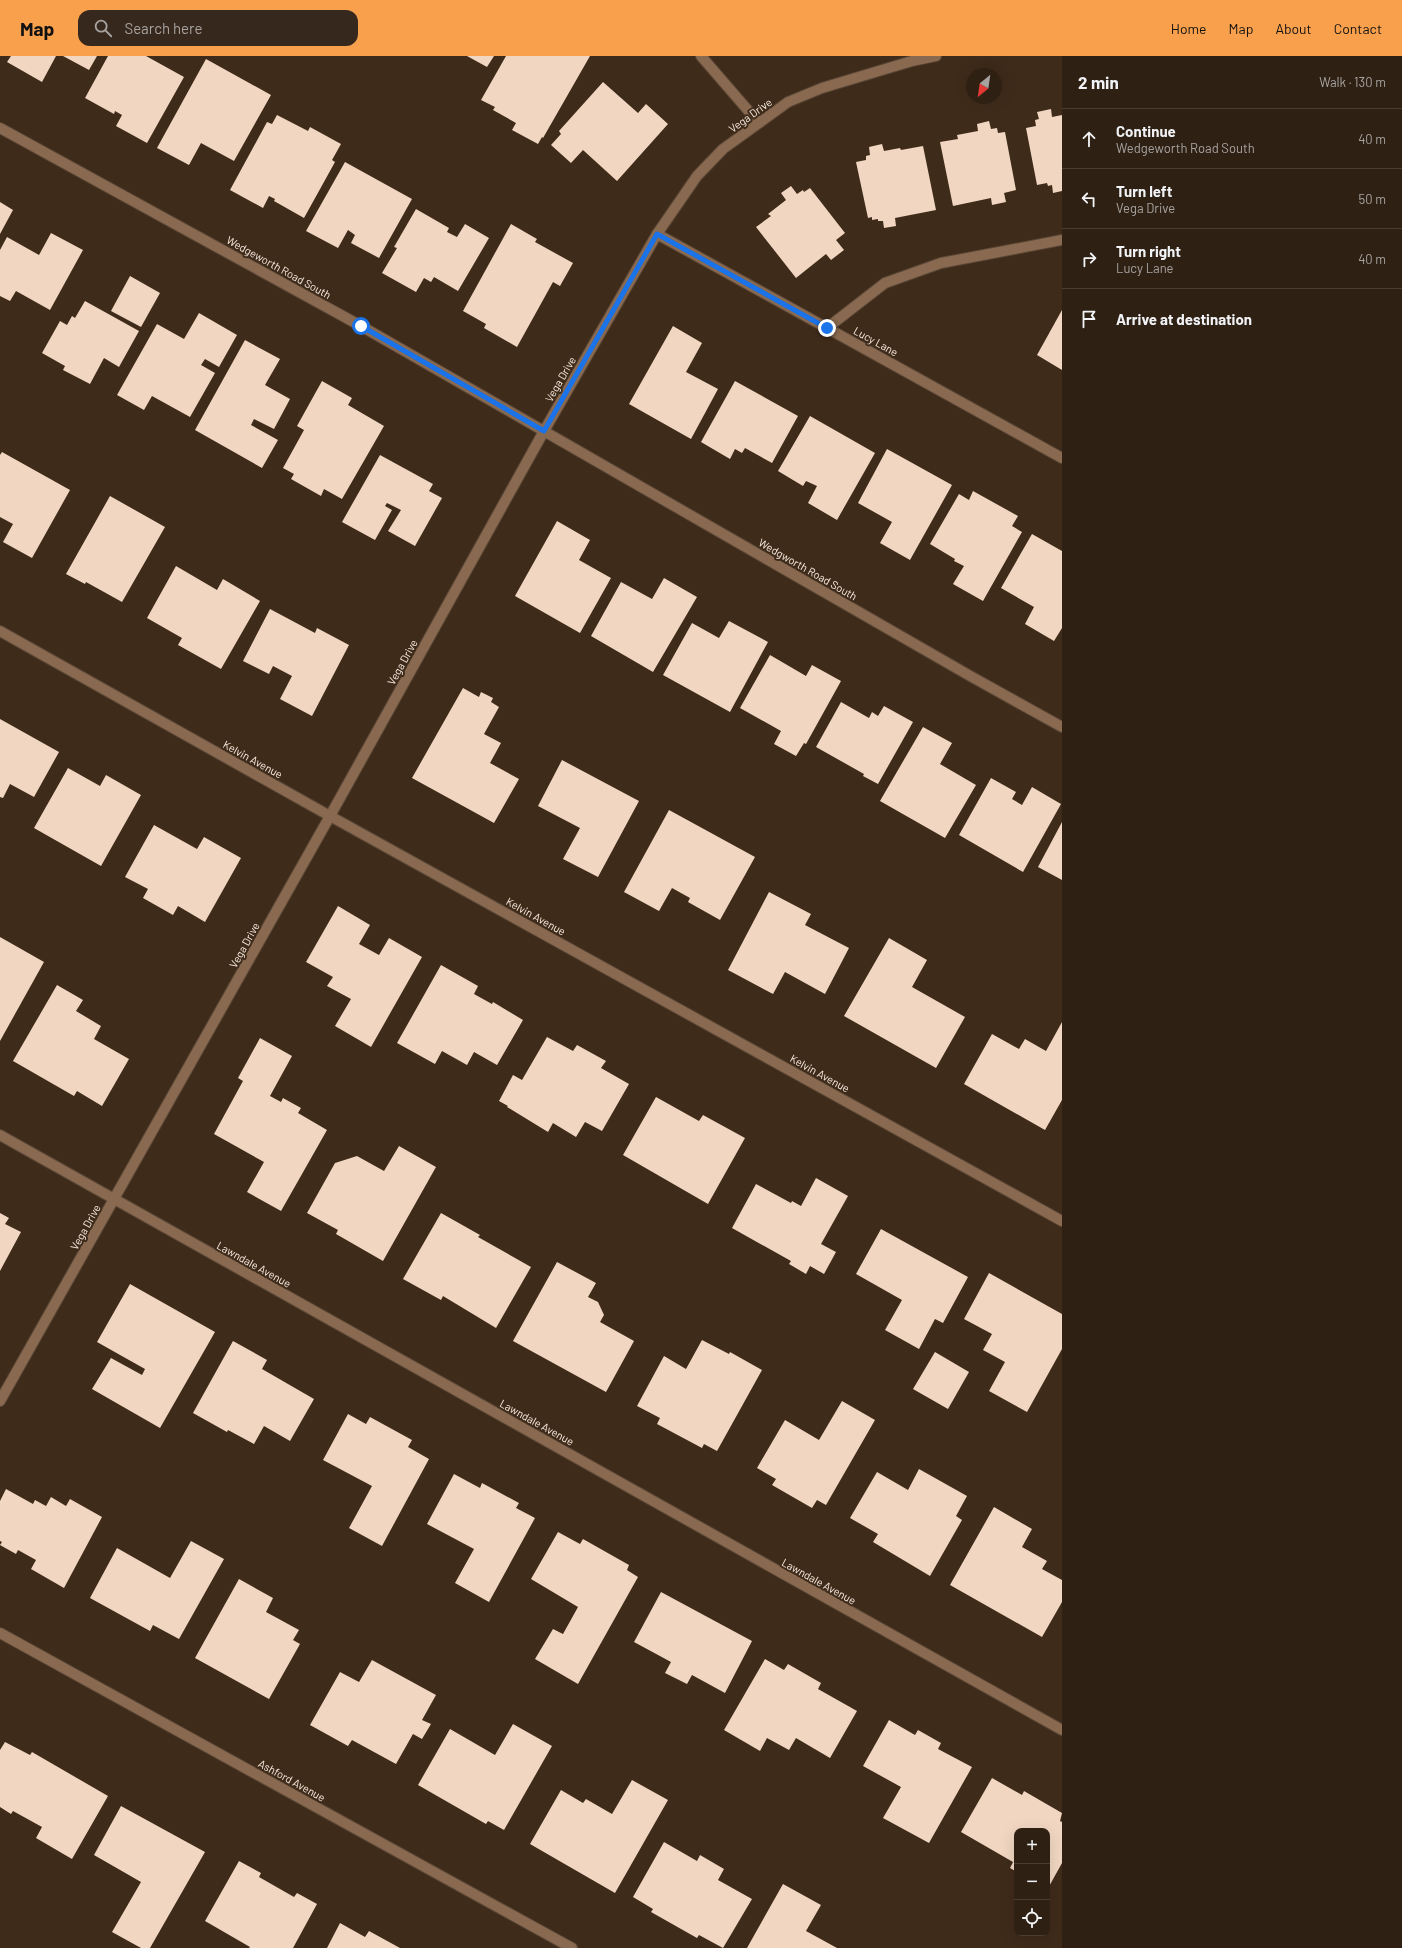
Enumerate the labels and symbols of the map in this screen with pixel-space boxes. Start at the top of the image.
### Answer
north arrow [966,68,1002,104]
street label: Vega Drive [726,95,774,135]
street label: Wedgeworth Road South [225,233,334,301]
route start [352,317,370,335]
route end [818,319,836,337]
street label: Lucy Lane [852,324,901,359]
street label: Vega Drive [542,354,578,404]
street label: Wedgworth Road South [756,535,860,603]
street label: Vega Drive [384,637,420,687]
street label: Kelvin Avenue [221,737,285,781]
street label: Kelvin Avenue [504,894,568,938]
street label: Vega Drive [226,920,262,970]
street label: Kelvin Avenue [788,1051,852,1095]
street label: Vega Drive [67,1202,103,1252]
street label: Lawndale Avenue [215,1238,293,1290]
street label: Lawndale Avenue [498,1396,576,1448]
street label: Lawndale Avenue [780,1555,858,1607]
street label: Ashford Avenue [256,1756,328,1804]

